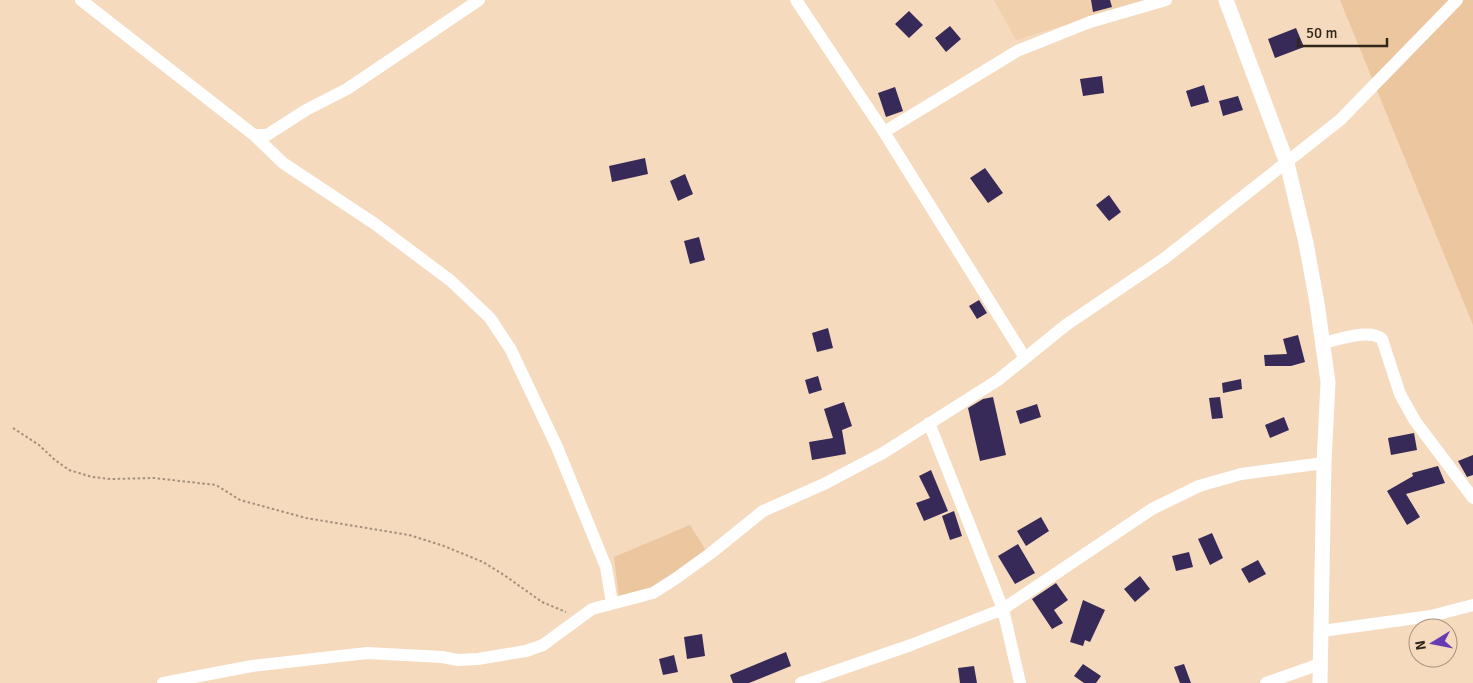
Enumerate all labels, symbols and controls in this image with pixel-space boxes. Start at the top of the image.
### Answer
scale bar [1298,15,1387,47]
text: 50 m [1306,24,1337,42]
north arrow [1408,618,1458,668]
text: N [1411,639,1430,651]

